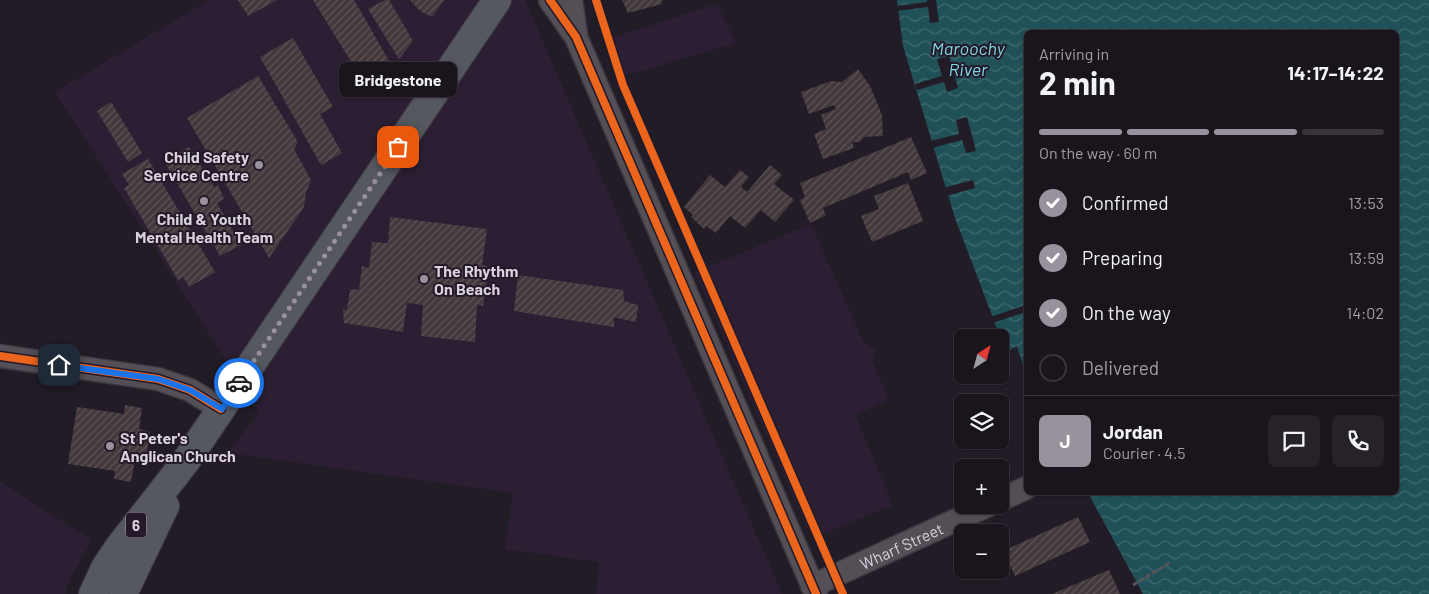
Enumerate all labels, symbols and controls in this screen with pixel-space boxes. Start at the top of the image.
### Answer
water label: Maroochy River [931,37,1006,80]
text: Arriving in [1039,44,1109,63]
text: 14:17–14:22 [1287,61,1384,84]
callout: Bridgestone [339,62,457,97]
text: 2 min [1039,63,1116,101]
text: Bridgestone [354,70,442,89]
pin [377,126,419,168]
icon: bag [384,133,412,161]
text: On the way · 60 m [1039,143,1157,162]
place label: Child Safety Service Centre [144,147,249,184]
marker: Child Safety Service Centre [253,159,265,171]
icon: check [1039,189,1067,217]
text: Confirmed [1082,191,1169,214]
text: 13:53 [1348,193,1384,212]
marker: Child & Youth Mental Health Team [198,195,210,207]
place label: Child & Youth Mental Health Team [135,209,273,246]
icon: check [1039,244,1067,272]
text: Preparing [1082,246,1163,269]
text: 13:59 [1348,248,1384,267]
place label: The Rhythm On Beach [434,261,518,298]
marker: The Rhythm On Beach [418,273,430,285]
icon: check [1039,299,1067,327]
text: On the way [1082,301,1171,324]
text: 14:02 [1347,303,1384,322]
north arrow [954,329,1009,384]
map controls [954,329,1009,579]
pin [38,344,80,386]
icon: home [45,351,73,379]
text: Delivered [1082,356,1159,379]
courier [214,358,264,408]
icon: car [225,369,253,397]
button: layers [954,394,1009,449]
button: chat [1268,415,1320,467]
button: phone [1332,415,1384,467]
text: Jordan [1103,420,1163,443]
place label: St Peter's Anglican Church [120,428,236,465]
text: J [1059,429,1071,452]
marker: St Peter's Anglican Church [104,440,116,452]
text: Courier · 4.5 [1103,443,1186,462]
button: + [954,459,1009,514]
road number: 6 [126,512,146,538]
street label: Wharf Street [856,518,946,572]
button: − [954,524,1009,579]

